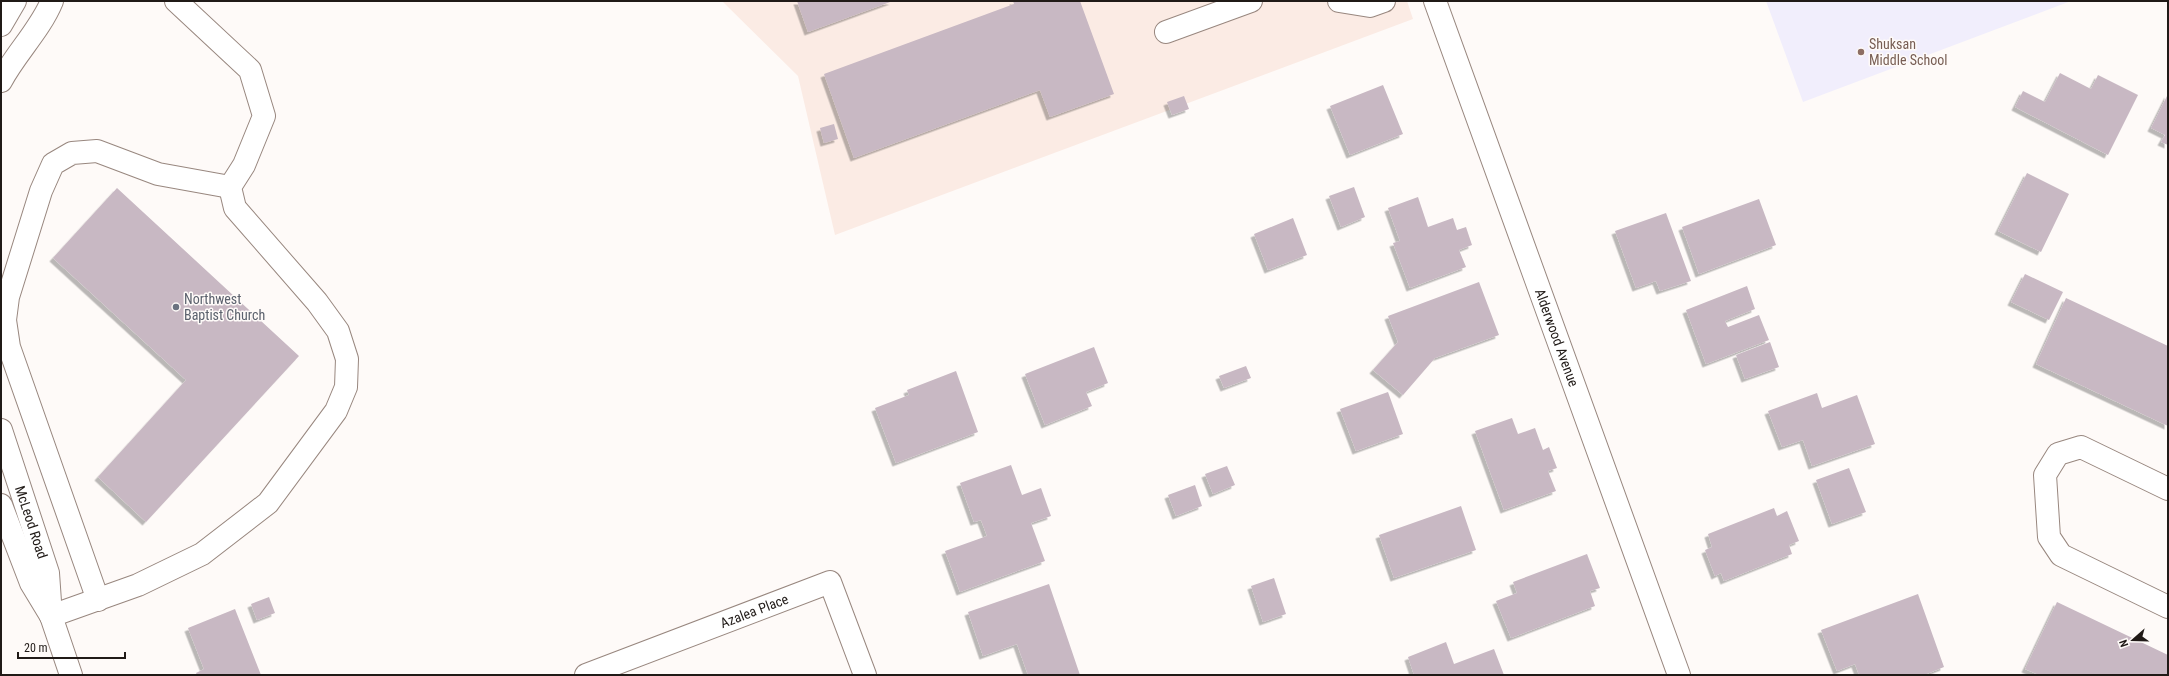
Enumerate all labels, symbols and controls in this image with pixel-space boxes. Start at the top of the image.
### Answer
place label: Shuksan Middle School [1869,36,1947,68]
marker: Shuksan Middle School [1856,47,1866,57]
street label: Alderwood Avenue [1532,287,1582,389]
place label: Northwest Baptist Church [184,291,265,323]
marker: Northwest Baptist Church [171,302,181,312]
street label: McLeod Road [12,484,51,561]
street label: Azalea Place [718,591,791,631]
north arrow [2113,620,2153,660]
scale bar [18,634,125,660]
text: N [2117,638,2131,649]
text: 20 m [24,641,48,655]

